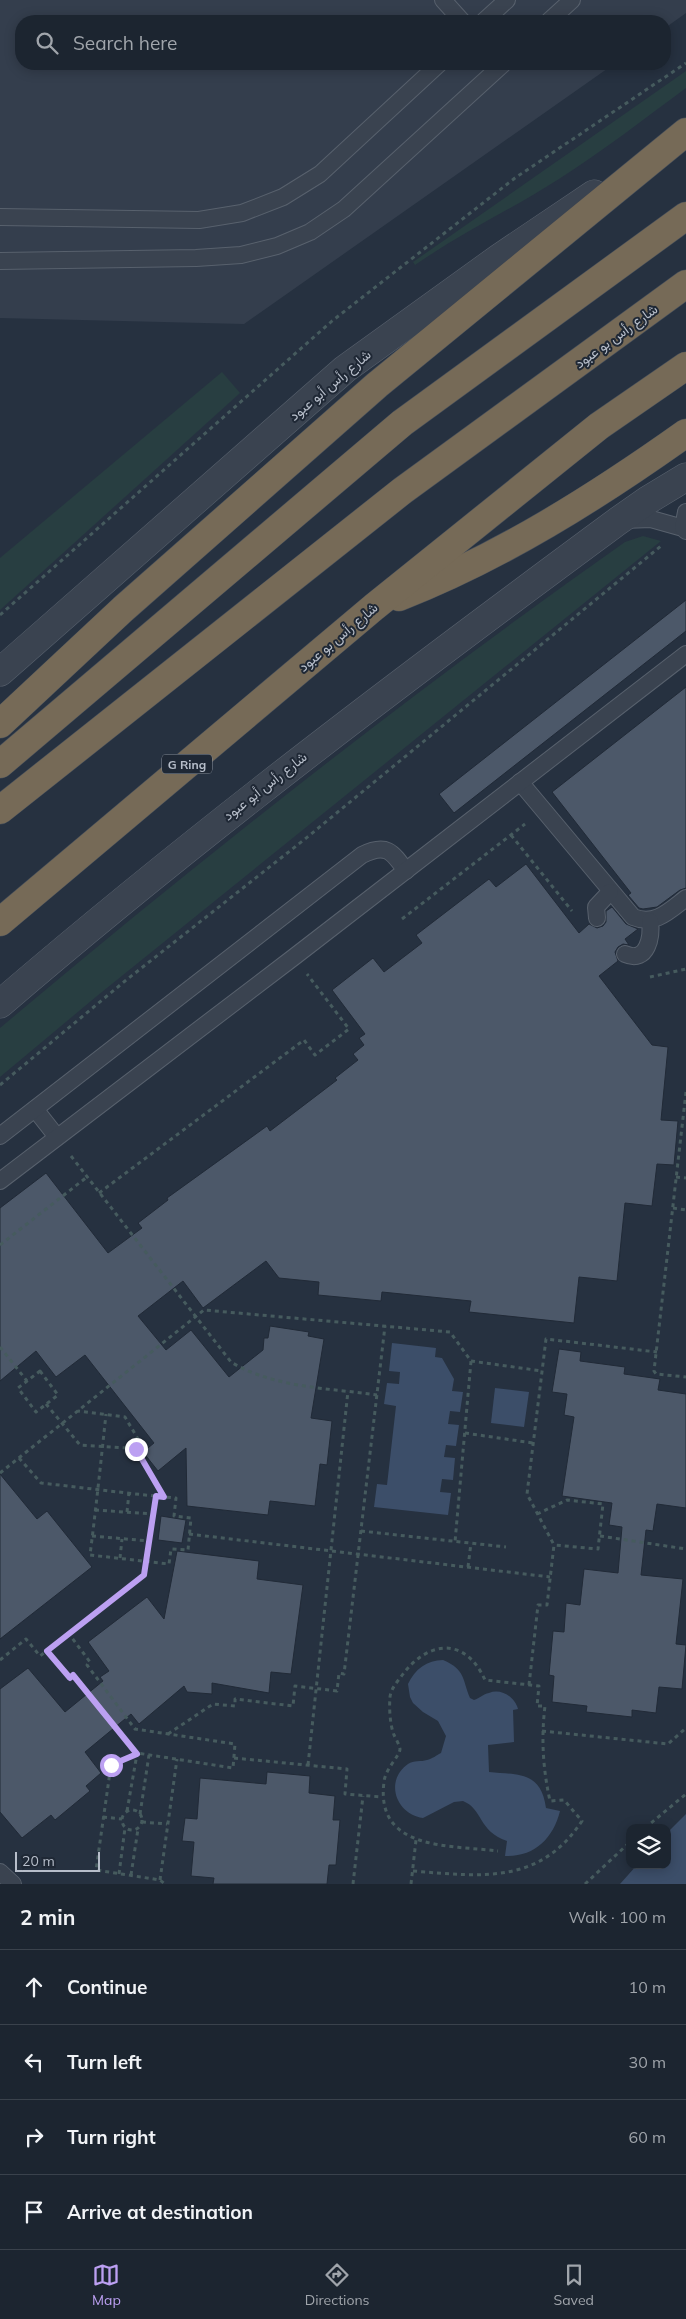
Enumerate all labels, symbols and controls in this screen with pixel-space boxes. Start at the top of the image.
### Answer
search box [15,15,671,70]
icon: search [33,29,61,57]
text: Search here [73,31,177,55]
street label: شارع رأس بو عبود [571,300,662,374]
street label: شارع رأس أبو عبود [285,346,376,426]
street label: شارع رأس بو عبود [295,599,383,677]
street label: شارع رأس أبو عبود [219,748,312,826]
road number: G Ring [162,754,212,774]
route end [125,1438,148,1461]
route start [100,1754,123,1777]
map controls [626,1824,671,1869]
button: layers [626,1824,671,1869]
scale bar [15,1849,100,1872]
text: 20 m [22,1852,55,1870]
text: 2 min [20,1904,75,1930]
text: Walk · 100 m [568,1907,666,1927]
icon: ahead [20,1973,48,2001]
text: Continue [67,1975,147,1999]
text: 10 m [629,1977,666,1997]
icon: left [20,2048,48,2076]
text: Turn left [67,2050,142,2074]
text: 30 m [629,2052,666,2072]
icon: right [20,2123,48,2151]
text: Turn right [67,2125,156,2149]
text: 60 m [629,2127,666,2147]
icon: arrive [20,2198,48,2226]
text: Arrive at destination [67,2200,253,2224]
tab: Map [92,2261,121,2309]
tab: Directions [305,2261,370,2309]
tab: Saved [554,2261,594,2309]

